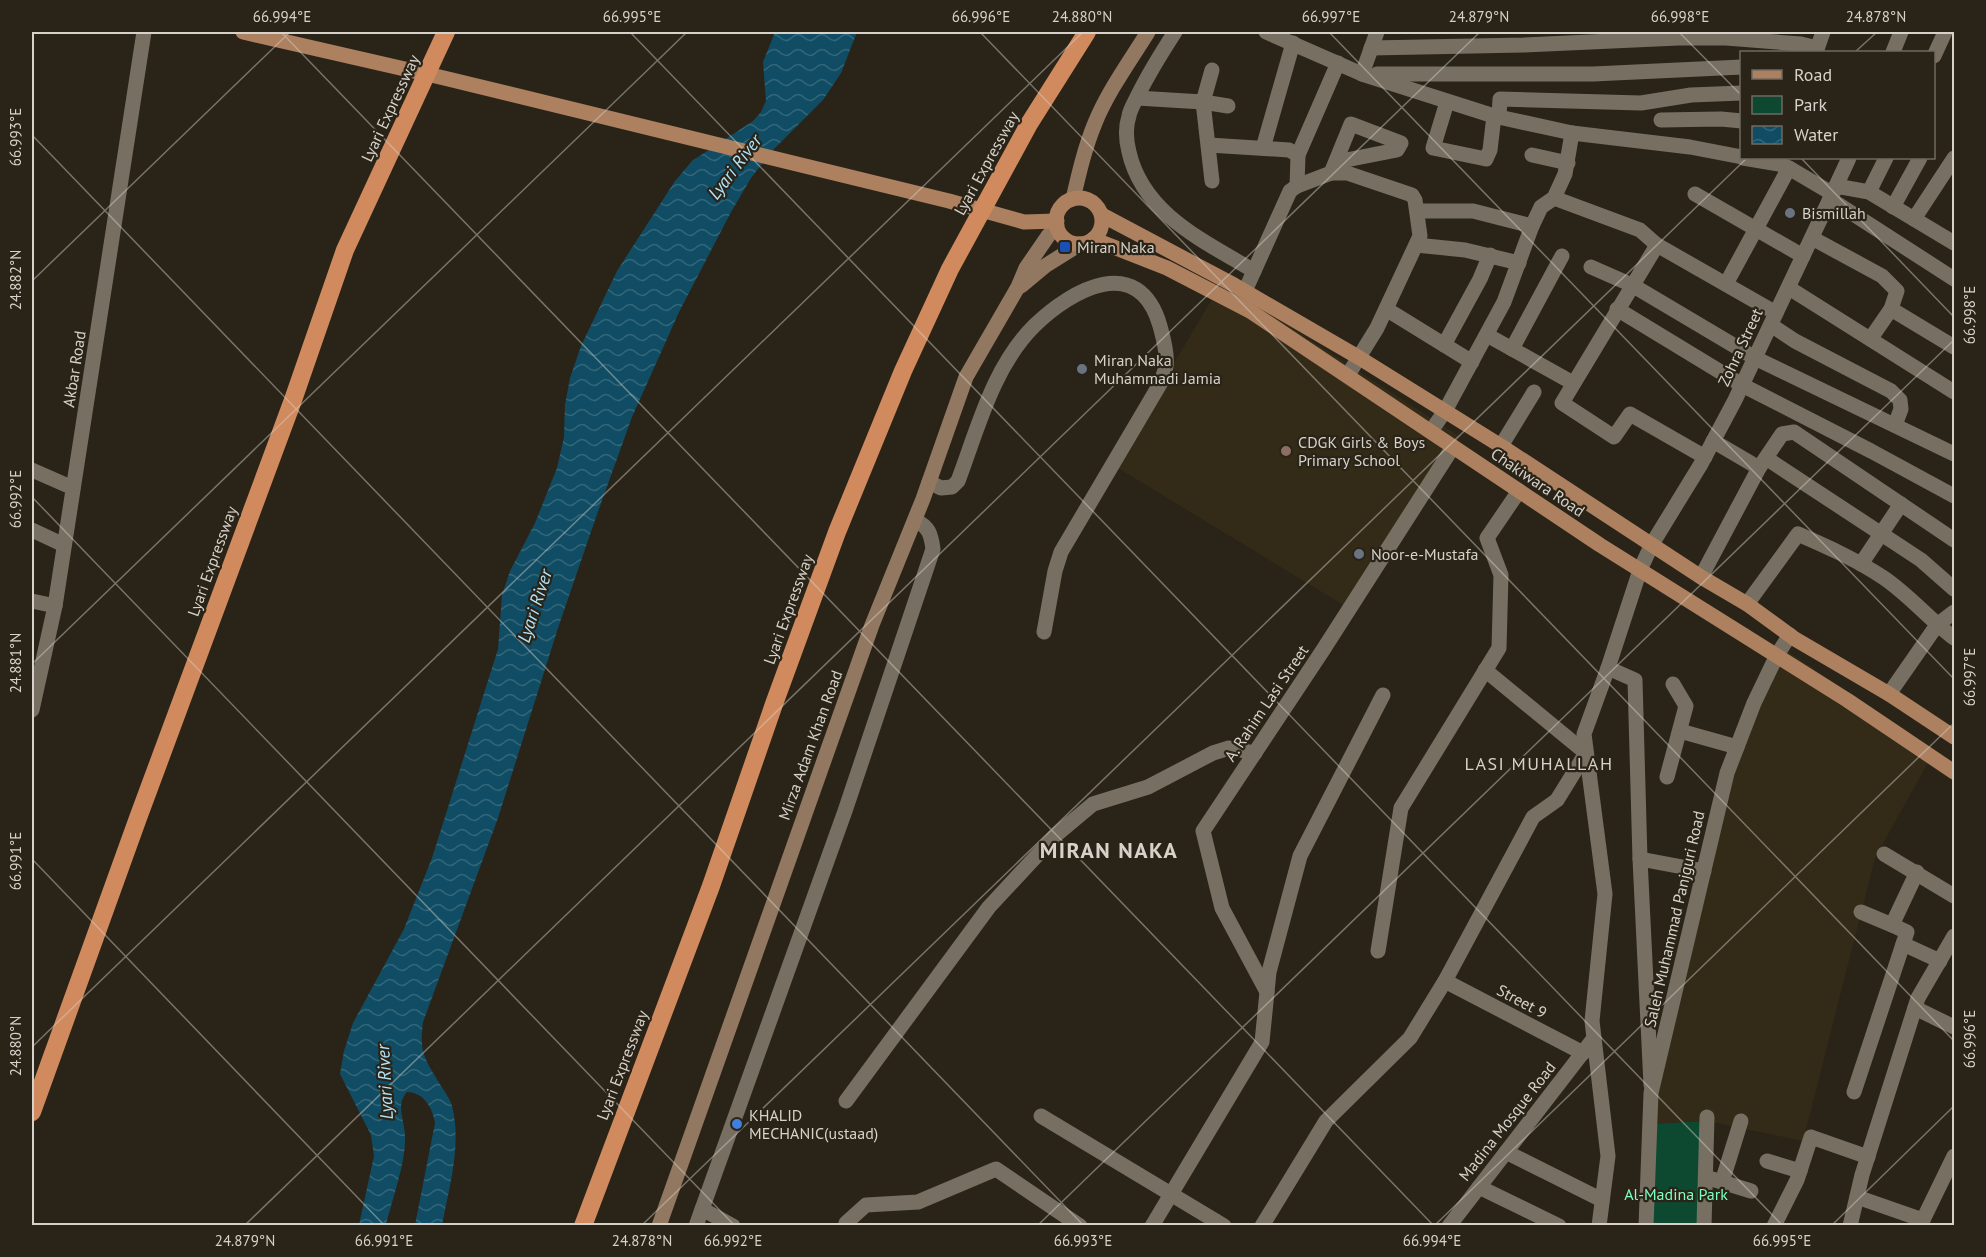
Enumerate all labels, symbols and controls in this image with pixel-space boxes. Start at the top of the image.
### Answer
text: 66.994°E [253,7,311,26]
text: 66.995°E [603,7,661,26]
text: 66.996°E [952,7,1010,26]
text: 24.880°N [1052,7,1112,26]
text: 66.997°E [1302,7,1360,26]
text: 24.879°N [1449,7,1509,26]
text: 66.998°E [1651,7,1709,26]
text: 24.878°N [1846,7,1906,26]
street label: Lyari Expressway [356,51,424,165]
legend [1740,51,1935,159]
text: Road [1794,63,1832,86]
text: Park [1794,93,1827,116]
street label: Lyari Expressway [949,107,1023,218]
text: 66.993°E [6,108,25,166]
text: Water [1794,123,1838,146]
water label: Lyari River [703,129,767,204]
place label: Bismillah [1802,203,1866,223]
marker: Bismillah [1783,206,1797,220]
place label: Miran Naka [1077,237,1155,257]
marker: Miran Naka [1058,240,1072,254]
text: 24.882°N [6,250,25,310]
text: 66.998°E [1960,286,1979,344]
street label: Zohra Street [1713,304,1767,389]
street label: Akbar Road [58,329,90,409]
place label: Miran Naka Muhammadi Jamia [1094,350,1221,388]
marker: Miran Naka Muhammadi Jamia [1075,362,1089,376]
place label: CDGK Girls & Boys Primary School [1298,432,1426,470]
street label: Chakiwara Road [1487,443,1589,521]
marker: CDGK Girls & Boys Primary School [1279,444,1293,458]
text: 66.992°E [6,470,25,528]
street label: Lyari Expressway [183,503,241,619]
place label: Noor-e-Mustafa [1371,544,1478,564]
marker: Noor-e-Mustafa [1352,547,1366,561]
street label: Lyari Expressway [759,551,817,667]
water label: Lyari River [512,565,557,645]
text: 24.881°N [6,633,25,693]
street label: A. Rahim Lasi Street [1220,641,1313,765]
text: 66.997°E [1960,648,1979,706]
street label: Mirza Adam Khan Road [774,667,846,823]
district label: LASI MUHALLAH [1465,752,1614,775]
street label: Saleh Muhammad Panjguri Road [1639,809,1709,1029]
text: 66.991°E [6,832,25,890]
district label: MIRAN NAKA [1040,836,1178,864]
street label: Street 9 [1494,980,1550,1022]
street label: Lyari Expressway [592,1007,652,1123]
text: 66.996°E [1960,1010,1979,1068]
text: 24.880°N [6,1016,25,1076]
water label: Lyari River [371,1043,398,1120]
street label: Madina Mosque Road [1454,1057,1560,1185]
place label: KHALID MECHANIC(ustaad) [749,1105,878,1143]
marker: KHALID MECHANIC(ustaad) [730,1117,744,1131]
park label: Al-Madina Park [1624,1184,1728,1204]
text: 24.879°N [215,1231,275,1250]
text: 66.991°E [355,1231,413,1250]
text: 24.878°N [612,1231,672,1250]
text: 66.992°E [704,1231,762,1250]
text: 66.993°E [1054,1231,1112,1250]
text: 66.994°E [1403,1231,1461,1250]
text: 66.995°E [1753,1231,1811,1250]

